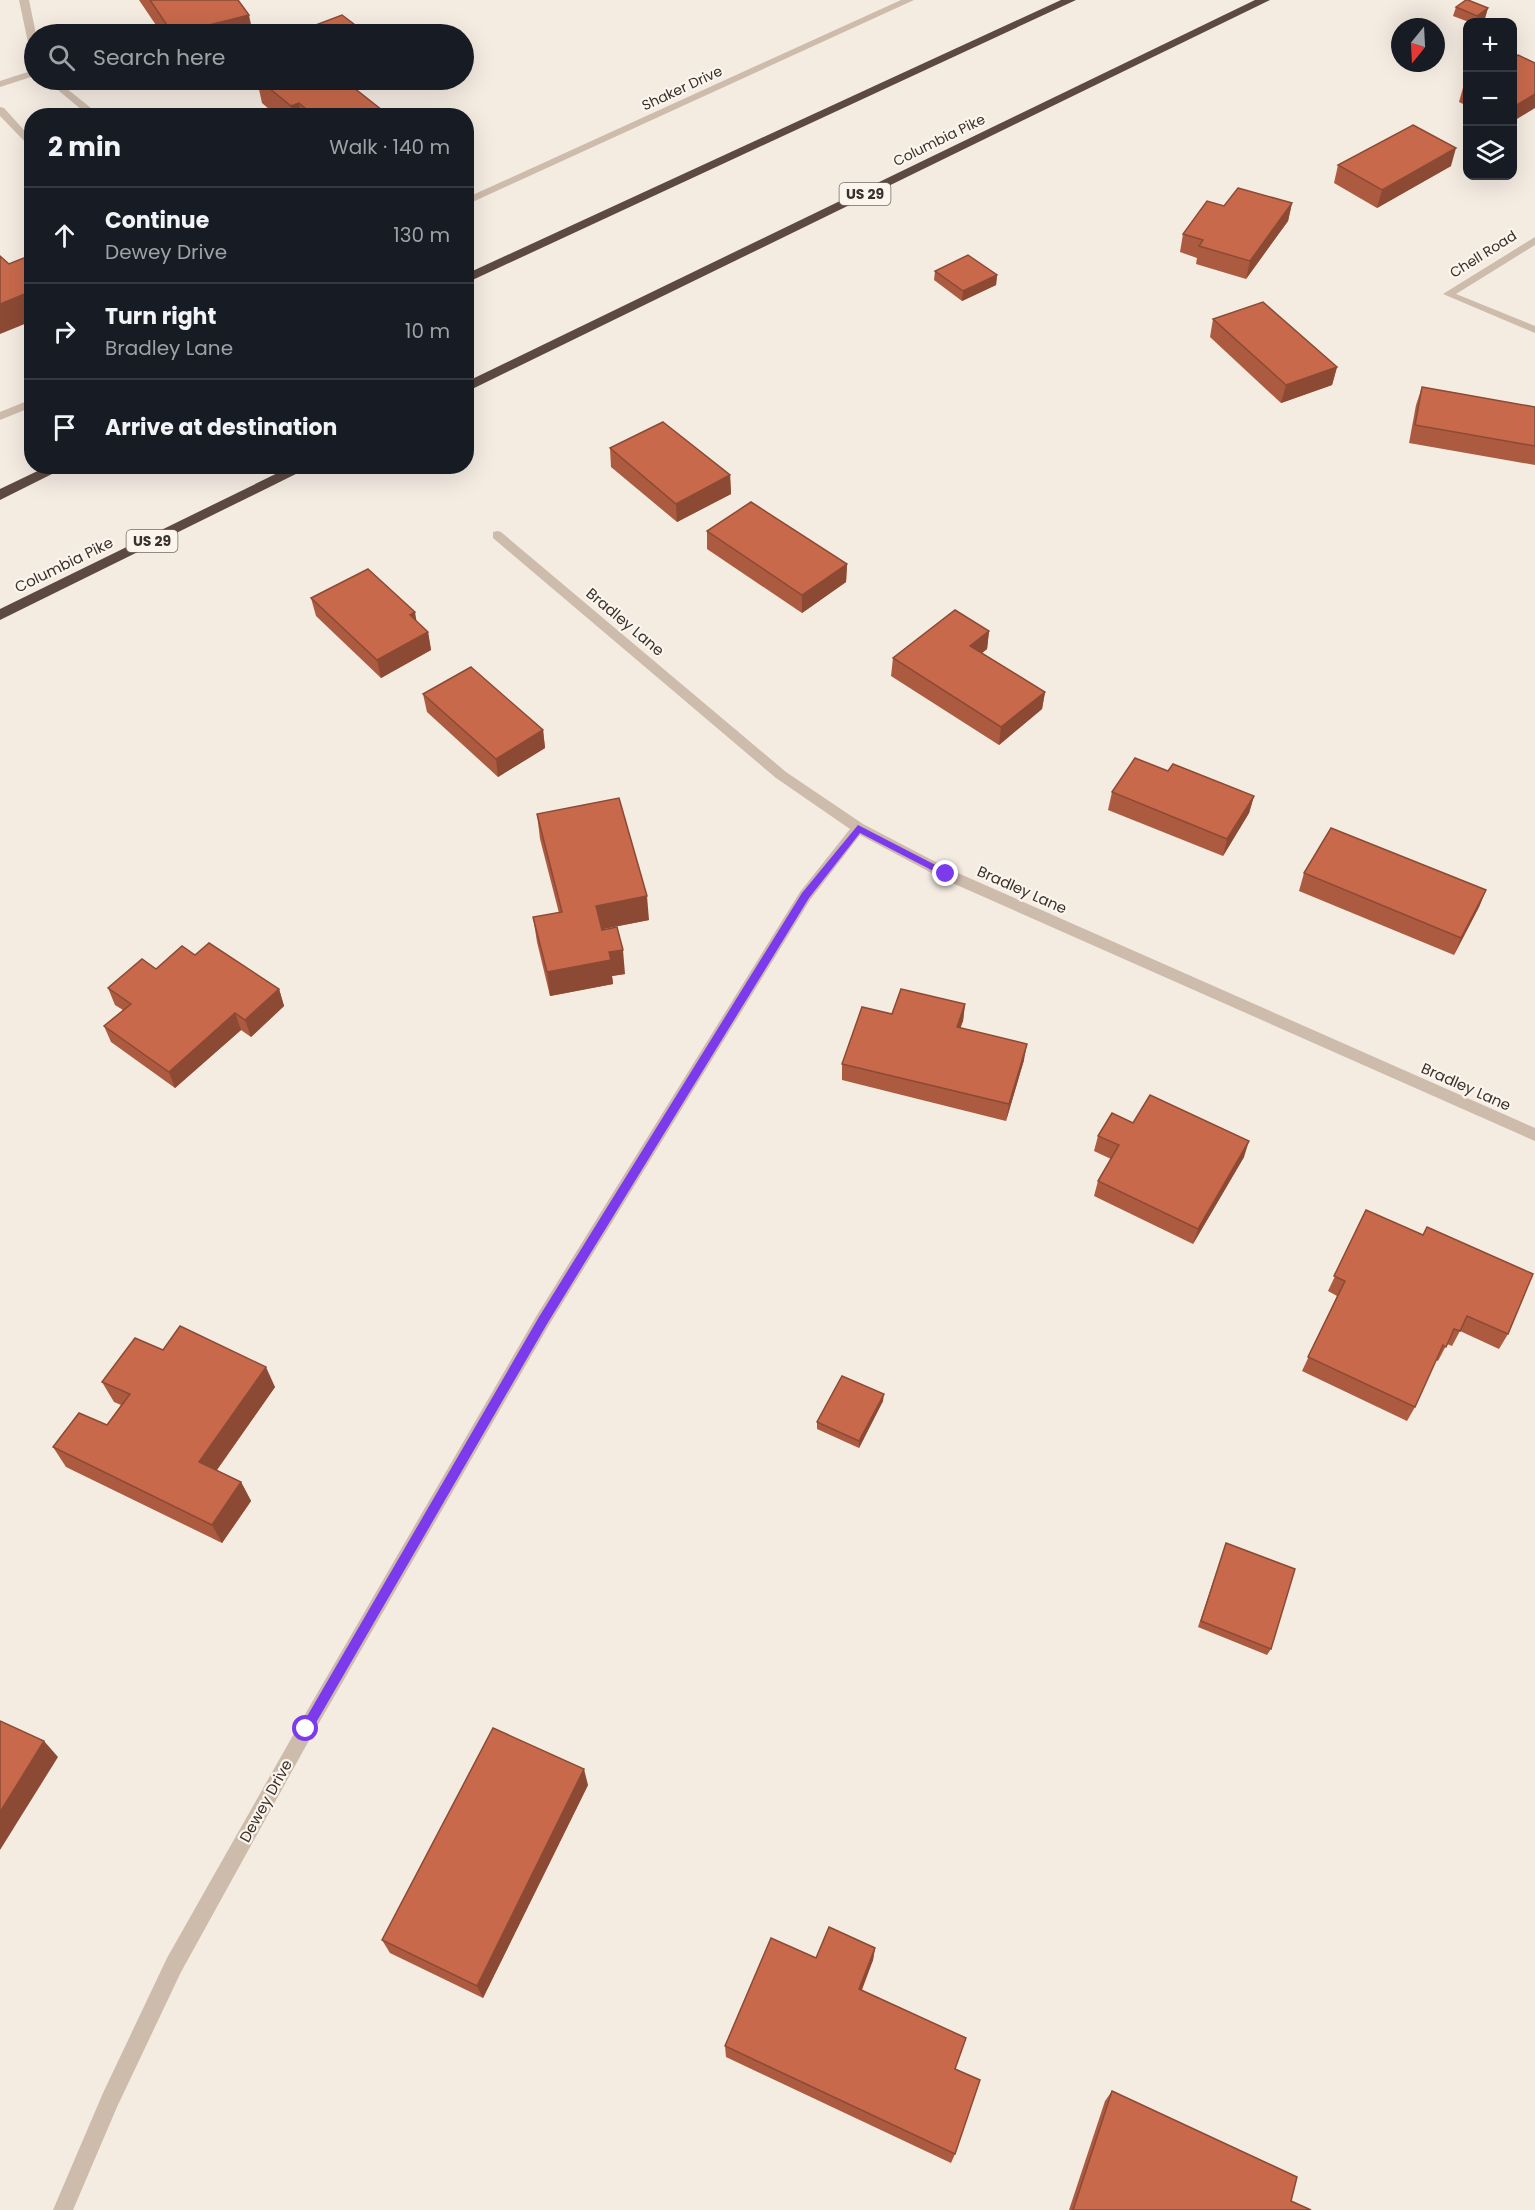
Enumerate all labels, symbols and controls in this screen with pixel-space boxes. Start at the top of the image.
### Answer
north arrow [1391,18,1445,72]
map controls [1463,18,1517,180]
button: + [1463,18,1517,72]
search box [24,24,474,90]
icon: search [45,41,78,74]
text: Search here [93,42,226,73]
street label: Shaker Drive [639,61,726,115]
button: − [1463,72,1517,126]
street label: Columbia Pike [890,109,989,171]
button: layers [1463,126,1517,180]
text: 2 min [48,129,121,165]
text: Walk · 140 m [329,133,450,161]
road number: US 29 [840,183,890,205]
text: Continue [105,205,209,236]
icon: ahead [48,219,81,252]
text: 130 m [393,221,450,249]
street label: Chell Road [1446,226,1520,282]
text: Dewey Drive [105,238,227,266]
text: Turn right [105,301,216,332]
icon: right [48,315,81,348]
text: 10 m [405,317,450,345]
text: Bradley Lane [105,334,233,362]
icon: arrive [48,411,81,444]
text: Arrive at destination [105,412,337,443]
road number: US 29 [126,530,178,552]
street label: Columbia Pike [11,532,117,598]
street label: Bradley Lane [582,583,669,661]
route end [932,860,958,886]
street label: Bradley Lane [974,860,1070,919]
street label: Bradley Lane [1418,1057,1514,1116]
route start [292,1715,318,1741]
street label: Dewey Drive [234,1756,297,1846]

